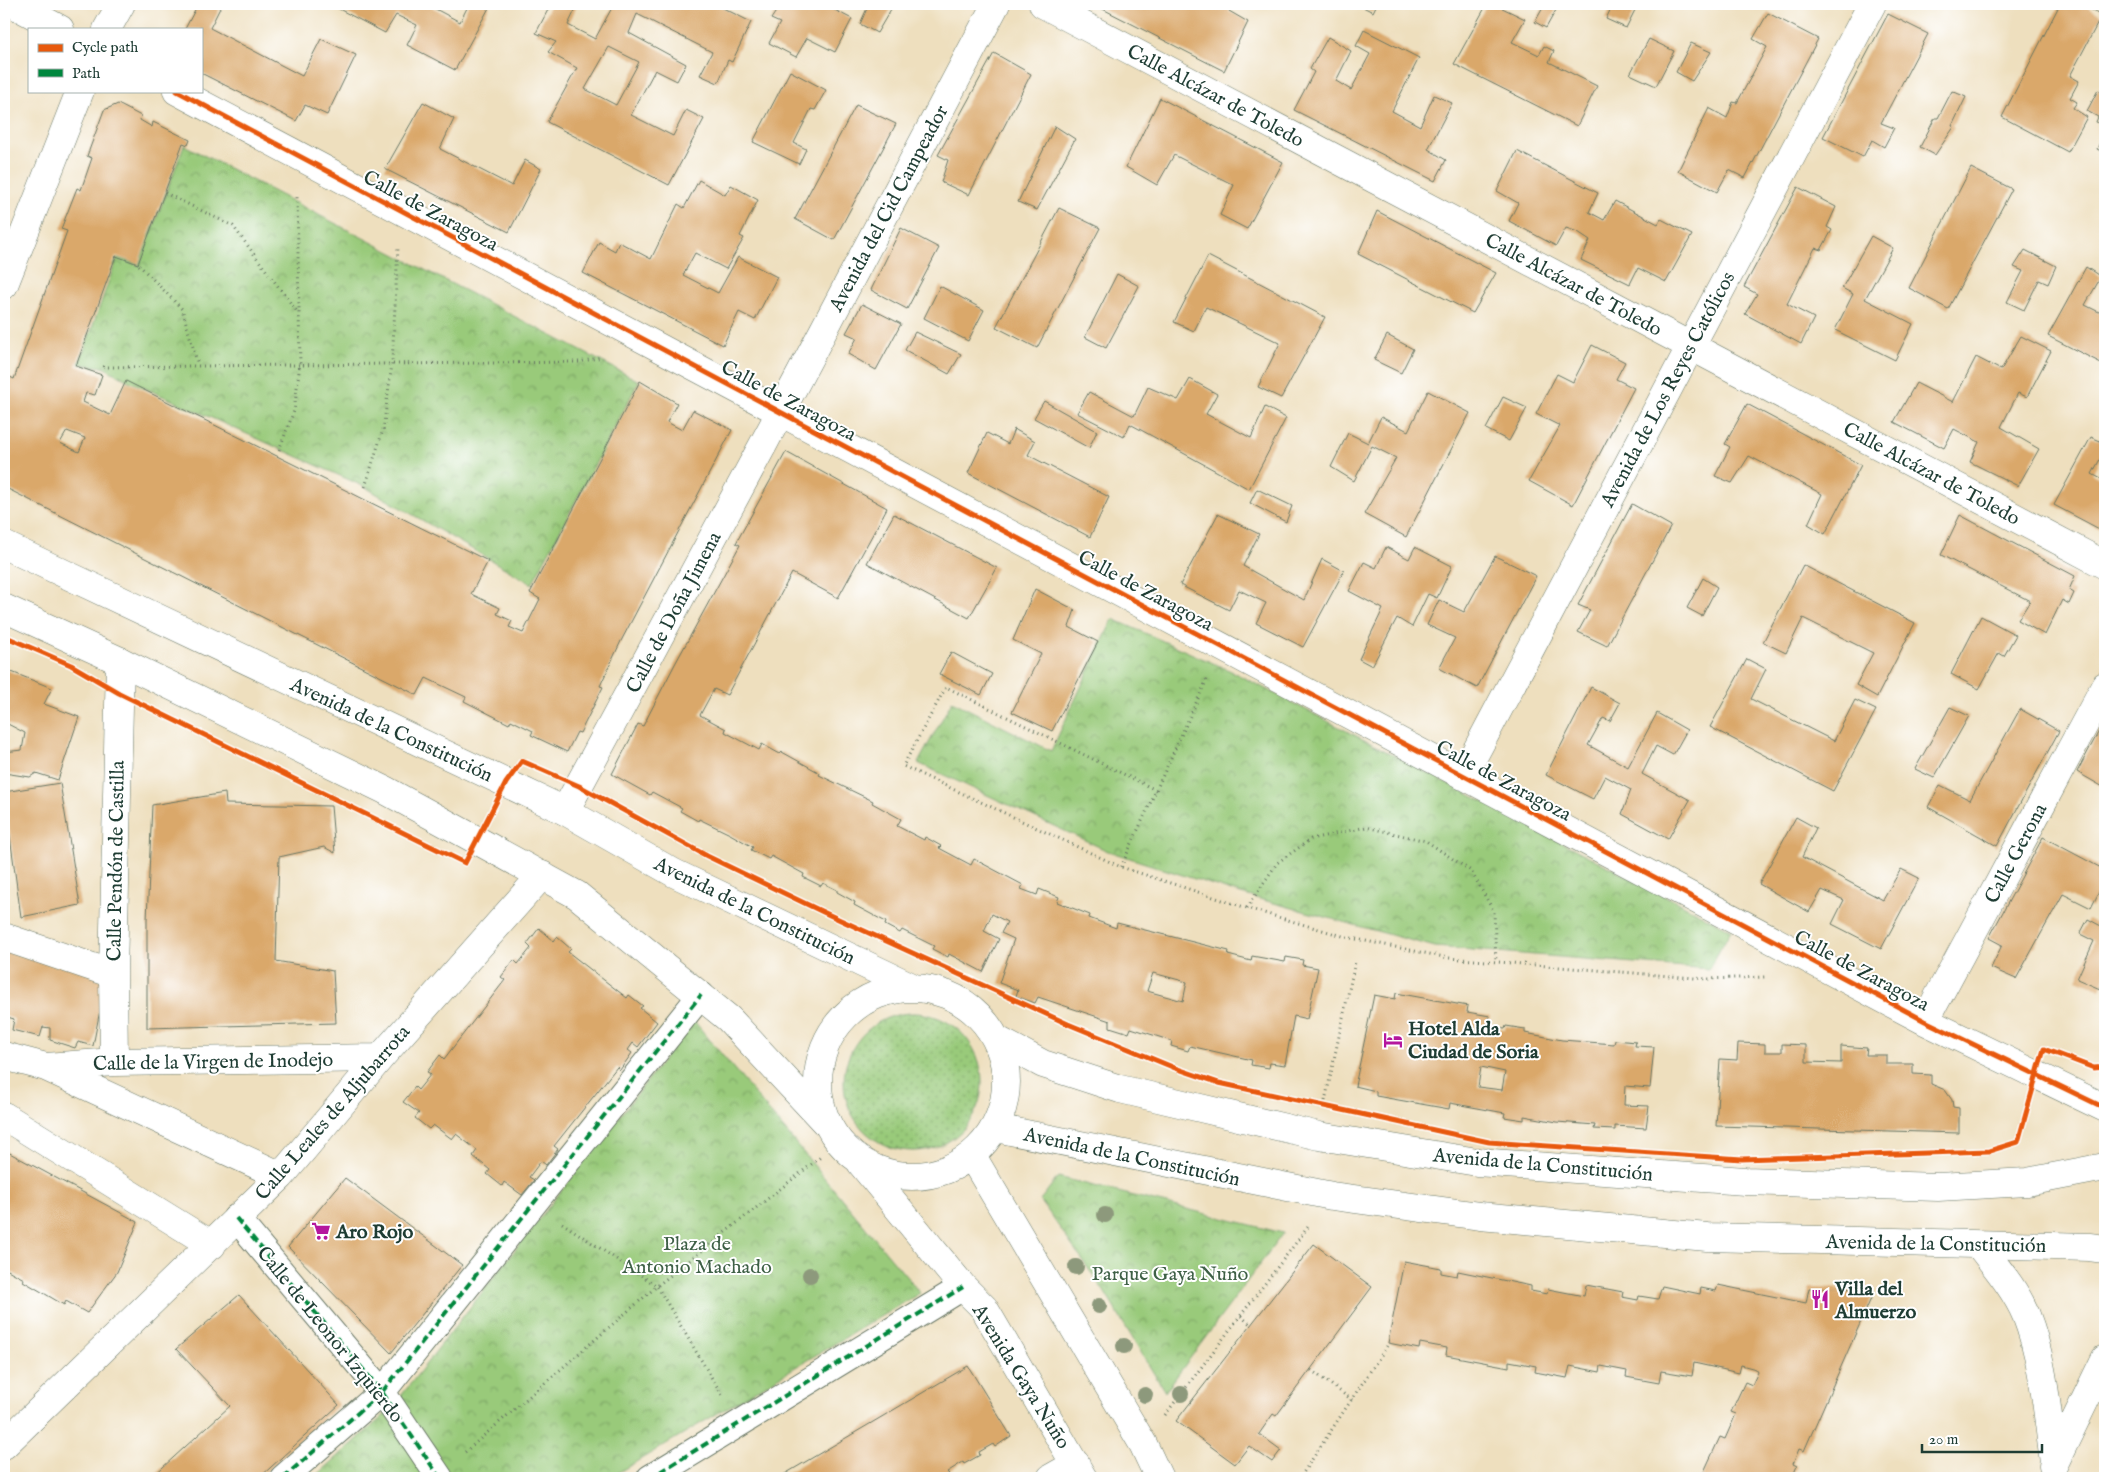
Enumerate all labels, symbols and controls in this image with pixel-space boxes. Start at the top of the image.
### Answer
legend [28,28,202,92]
text: Cycle path [72,38,138,57]
street label: Calle Alcázar de Toledo [1123,39,1308,154]
text: Path [72,64,100,83]
street label: Avenida del Cid Campeador [824,100,955,317]
street label: Calle de Zaragoza [358,165,503,258]
street label: Calle Alcázar de Toledo [1481,228,1666,343]
street label: Avenida de Los Reyes Católicos [1595,268,1741,513]
street label: Calle de Zaragoza [716,355,861,448]
street label: Calle Alcázar de Toledo [1839,417,2024,532]
street label: Calle de Doña Jimena [621,527,728,698]
street label: Calle de Zaragoza [1073,545,1218,638]
street label: Avenida de la Constitución [285,672,497,788]
street label: Calle de Zaragoza [1431,735,1576,828]
street label: Calle Pendón de Castilla [102,760,131,962]
street label: Calle Gerona [1980,799,2053,908]
street label: Avenida de la Constitución [649,851,859,971]
street label: Calle de Zaragoza [1789,925,1934,1018]
place label: Hotel Alda Ciudad de Soria [1408,1017,1539,1065]
street label: Calle Leales de Aljubarrota [250,1020,416,1206]
hotel icon: Hotel Alda Ciudad de Soria [1382,1029,1404,1051]
street label: Calle de la Virgen de Inodejo [93,1048,334,1077]
street label: Avenida de la Constitución [1020,1122,1243,1193]
street label: Avenida de la Constitución [1431,1143,1654,1188]
supermarket icon: Aro Rojo [310,1220,332,1242]
place label: Aro Rojo [335,1220,414,1245]
street label: Avenida de la Constitución [1824,1230,2047,1259]
park label: Plaza de Antonio Machado [621,1232,772,1280]
street label: Calle de Leonor Izquierdo [251,1241,409,1429]
park label: Parque Gaya Nuño [1092,1262,1249,1287]
place label: Villa del Almuerzo [1834,1277,1916,1325]
restaurant icon: Villa del Almuerzo [1809,1288,1831,1310]
street label: Avenida Gaya Nuño [966,1299,1075,1454]
scale bar [1922,1422,2042,1454]
text: 20 m [1929,1430,1959,1449]

